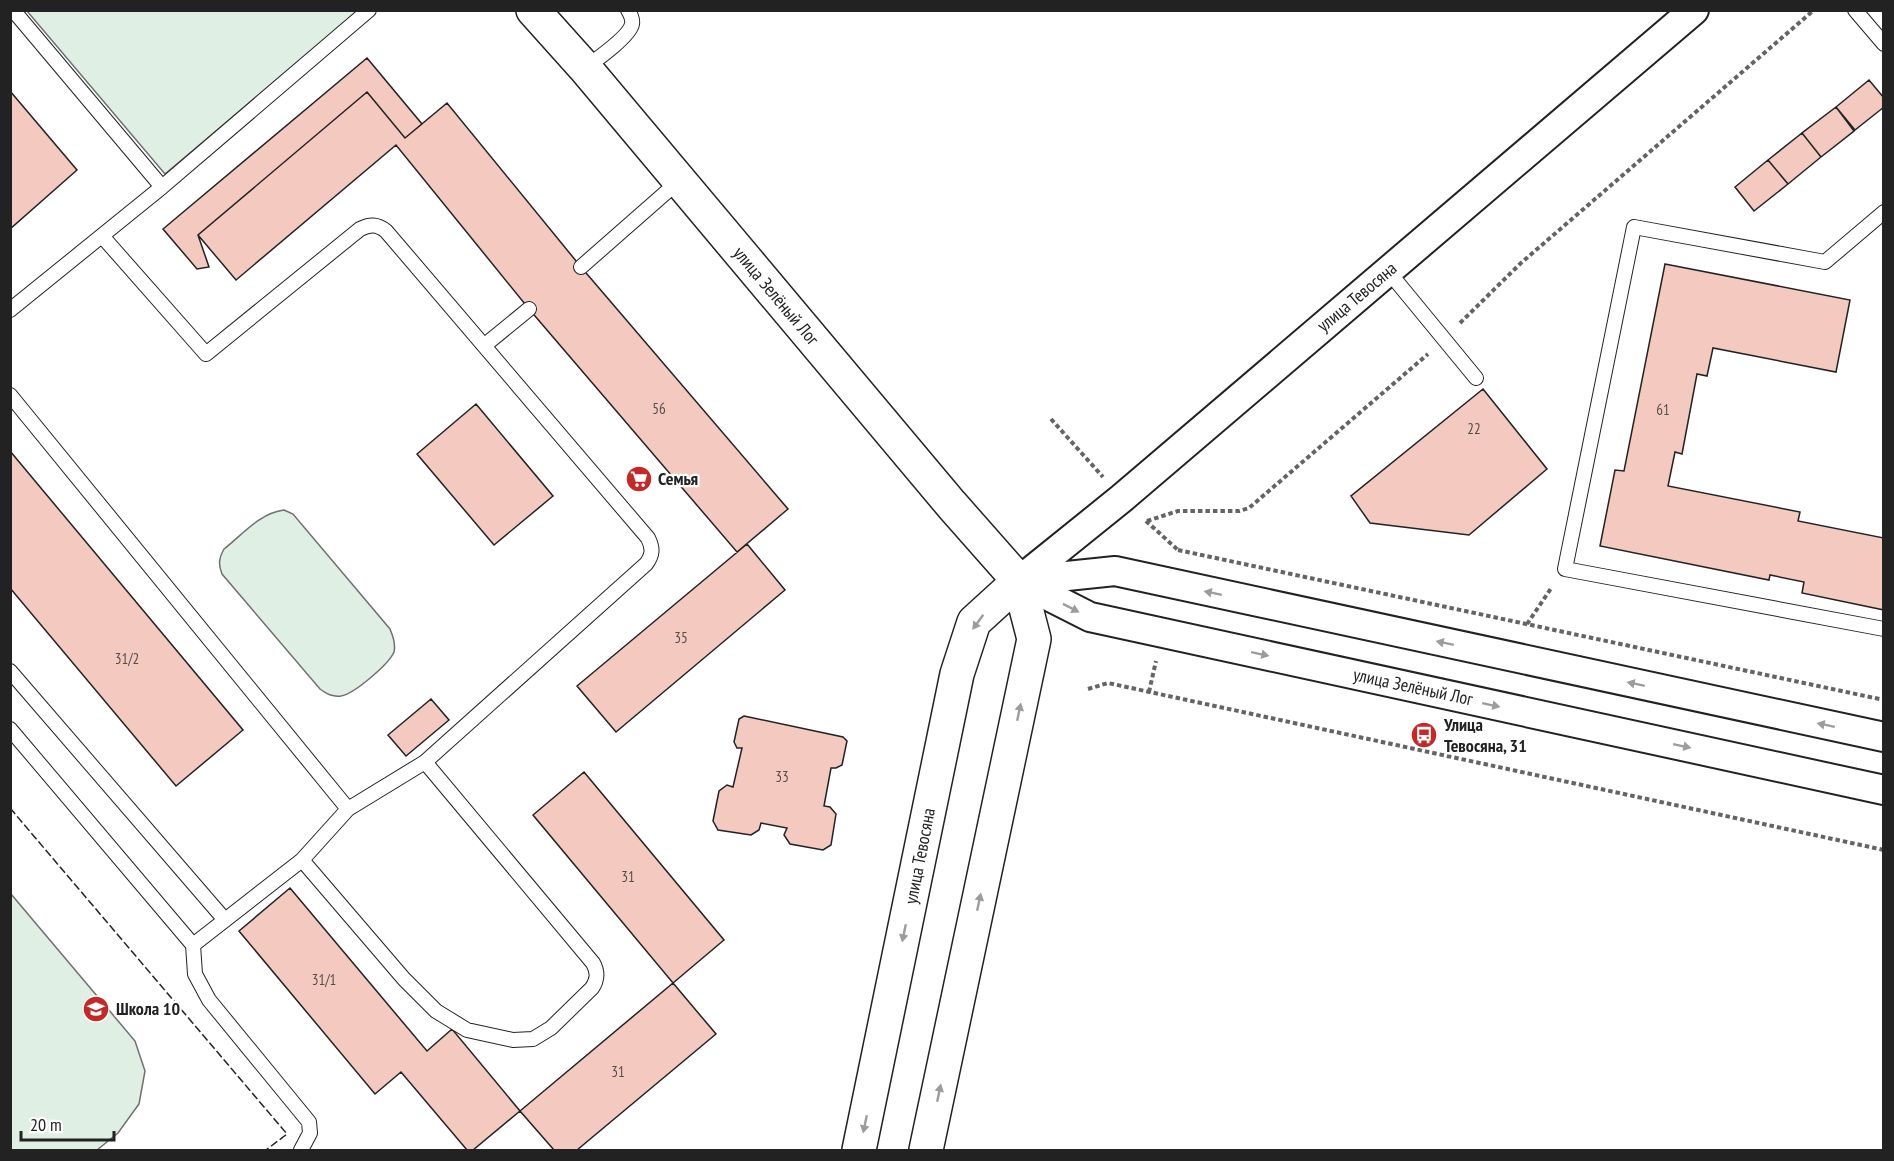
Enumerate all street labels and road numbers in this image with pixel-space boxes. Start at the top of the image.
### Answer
street label: улица Зелёный Лог [728,242,825,350]
street label: улица Тевосяна [1312,257,1401,337]
street label: улица Зелёный Лог [1351,663,1476,711]
street label: улица Тевосяна [899,806,940,906]

